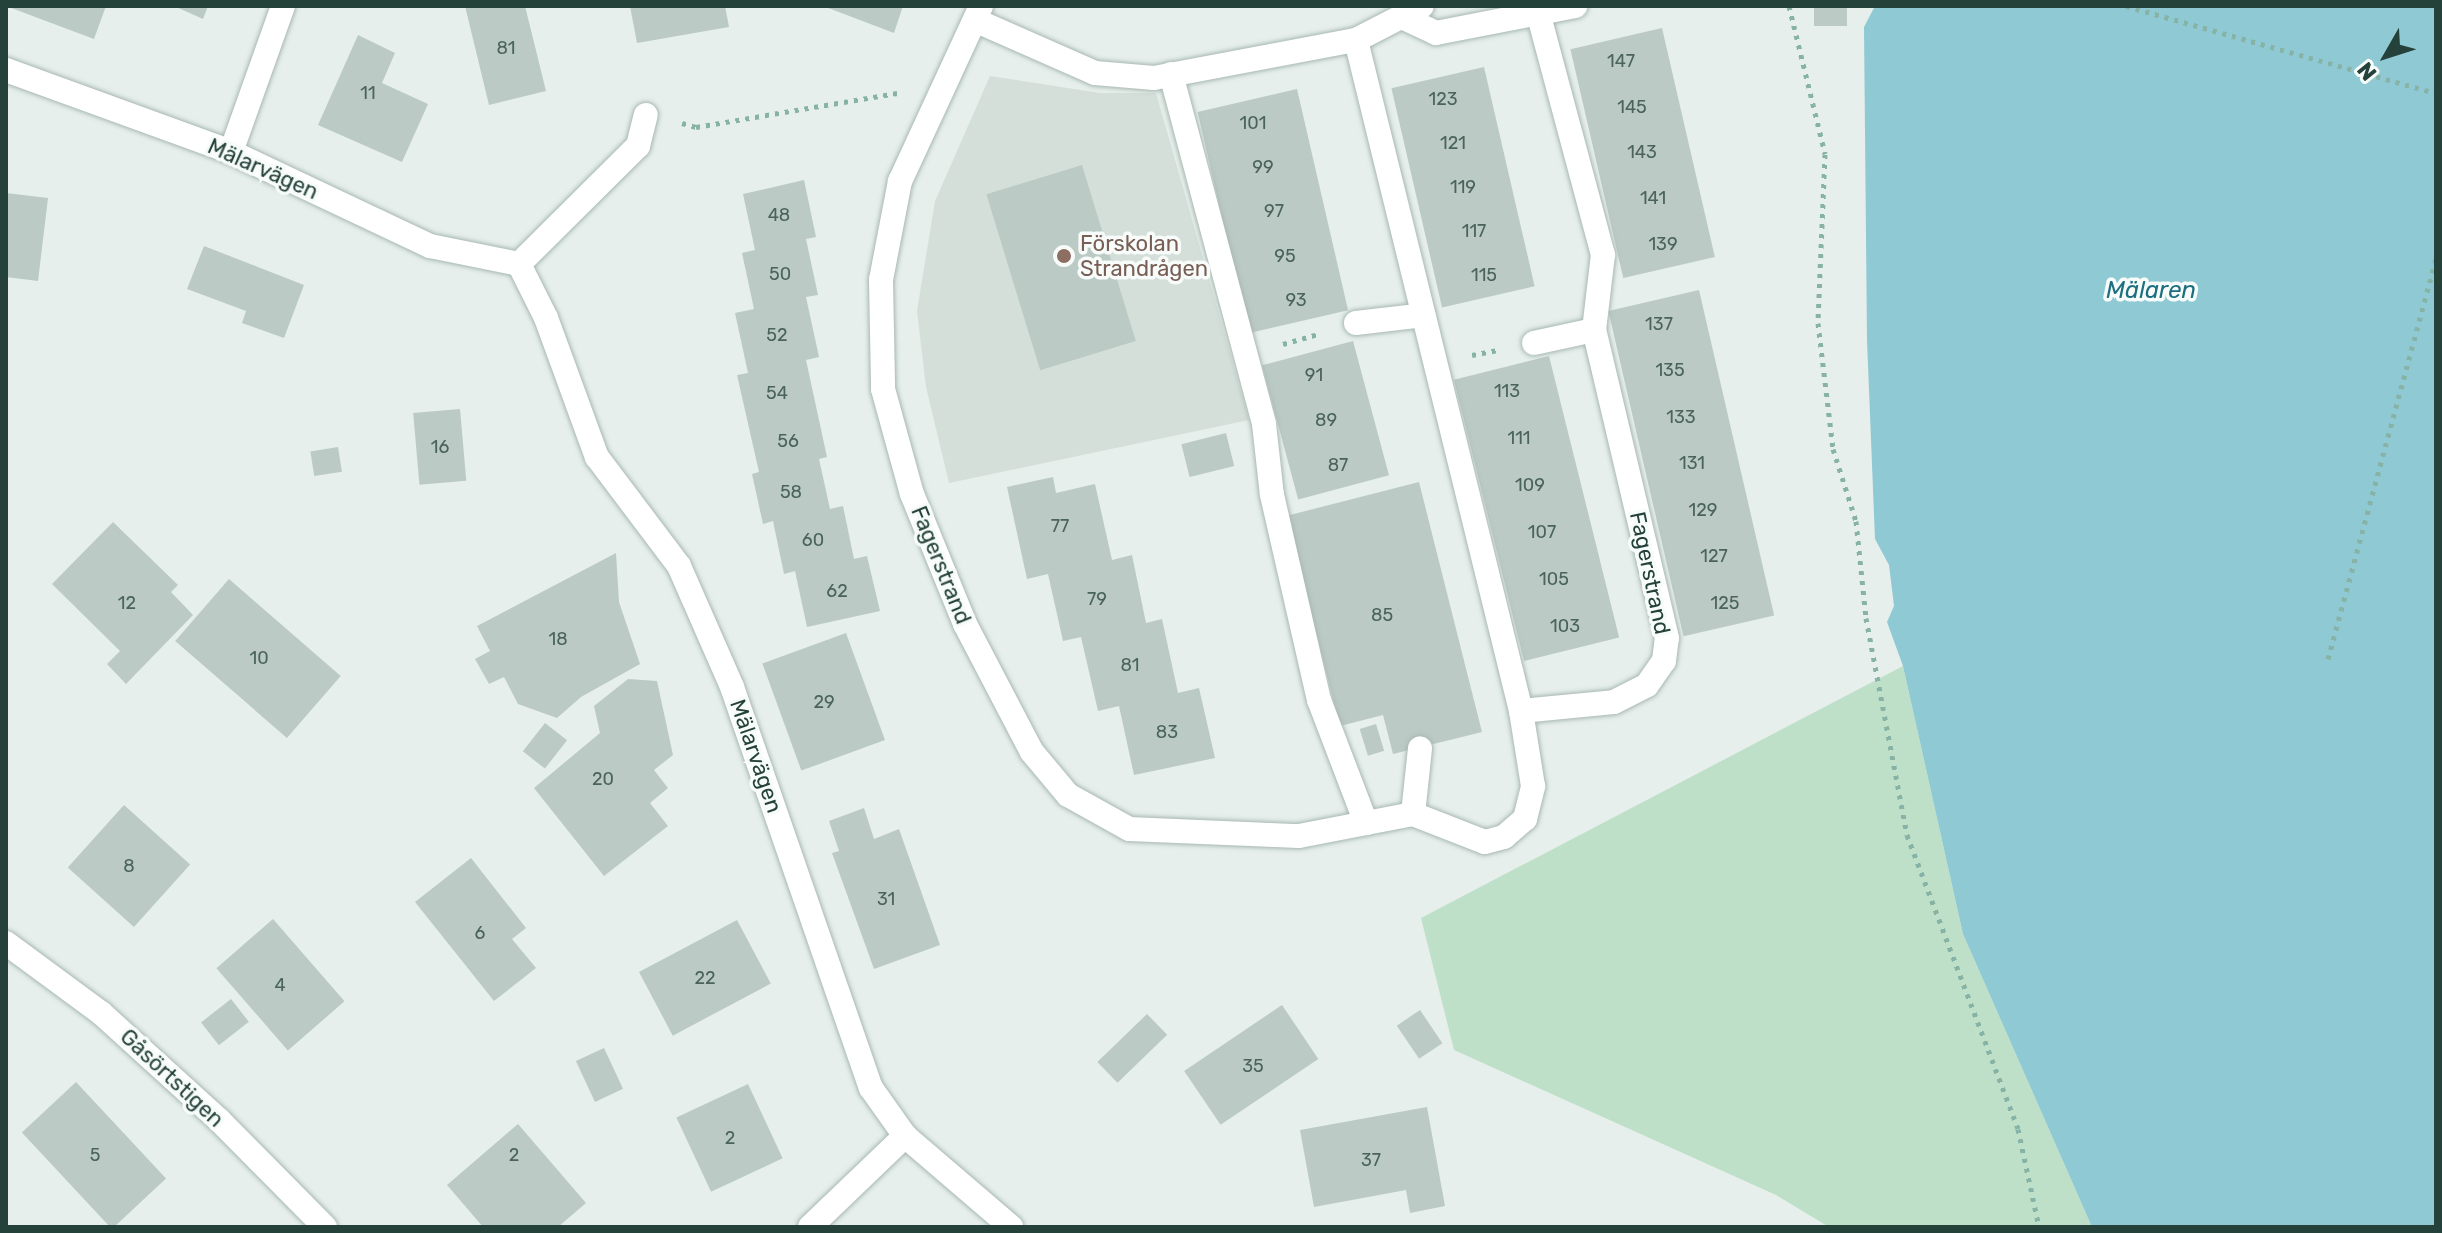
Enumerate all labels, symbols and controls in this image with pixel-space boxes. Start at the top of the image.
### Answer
north arrow [2346,16,2426,96]
house number: 81 [496,37,516,59]
house number: 147 [1607,50,1635,72]
text: N [2351,57,2382,86]
house number: 11 [360,82,376,104]
house number: 123 [1428,88,1458,110]
house number: 145 [1617,96,1647,118]
house number: 101 [1240,112,1266,134]
house number: 121 [1440,132,1466,154]
street label: Mälarvägen [204,133,322,205]
house number: 143 [1627,141,1657,163]
house number: 99 [1252,156,1274,178]
house number: 119 [1450,176,1476,198]
house number: 141 [1640,187,1666,209]
house number: 97 [1264,200,1284,222]
house number: 48 [768,204,790,226]
house number: 117 [1462,220,1486,242]
place label: Förskolan Strandrågen [1080,230,1208,282]
house number: 139 [1648,233,1678,255]
house number: 95 [1274,245,1296,267]
marker: Förskolan Strandrågen [1055,247,1073,265]
house number: 50 [769,263,791,285]
house number: 115 [1471,264,1497,286]
water label: Mälaren [2106,277,2196,305]
house number: 93 [1285,289,1307,311]
house number: 137 [1645,313,1673,335]
house number: 52 [766,324,788,346]
house number: 135 [1655,359,1685,381]
house number: 91 [1305,364,1323,386]
house number: 113 [1494,380,1520,402]
house number: 54 [766,382,788,404]
house number: 133 [1666,406,1696,428]
house number: 89 [1315,409,1337,431]
house number: 111 [1507,427,1531,449]
house number: 56 [777,430,799,452]
house number: 16 [431,436,449,458]
house number: 131 [1679,452,1705,474]
house number: 87 [1328,454,1348,476]
house number: 109 [1515,474,1545,496]
house number: 58 [780,481,802,503]
house number: 129 [1689,499,1717,521]
street label: Fagerstrand [905,502,977,628]
street label: Fagerstrand [1624,509,1676,637]
house number: 77 [1051,515,1069,537]
house number: 107 [1528,521,1556,543]
house number: 60 [802,529,824,551]
house number: 127 [1700,545,1728,567]
house number: 105 [1539,568,1569,590]
house number: 62 [826,580,848,602]
house number: 79 [1087,588,1107,610]
house number: 12 [118,592,136,614]
house number: 125 [1711,592,1739,614]
house number: 85 [1371,604,1393,626]
house number: 103 [1550,615,1580,637]
house number: 18 [548,628,568,650]
house number: 10 [249,647,269,669]
house number: 81 [1120,654,1140,676]
house number: 29 [813,691,835,713]
street label: Mälarvägen [724,696,788,816]
house number: 83 [1156,721,1178,743]
house number: 20 [592,768,614,790]
house number: 8 [123,855,135,877]
house number: 31 [877,888,895,910]
house number: 6 [475,922,485,944]
house number: 22 [694,967,716,989]
house number: 4 [274,974,286,996]
street label: Gåsörtstigen [115,1023,229,1133]
house number: 35 [1242,1055,1264,1077]
house number: 2 [725,1127,735,1149]
house number: 5 [90,1144,100,1166]
house number: 2 [509,1144,519,1166]
house number: 37 [1361,1149,1381,1171]

